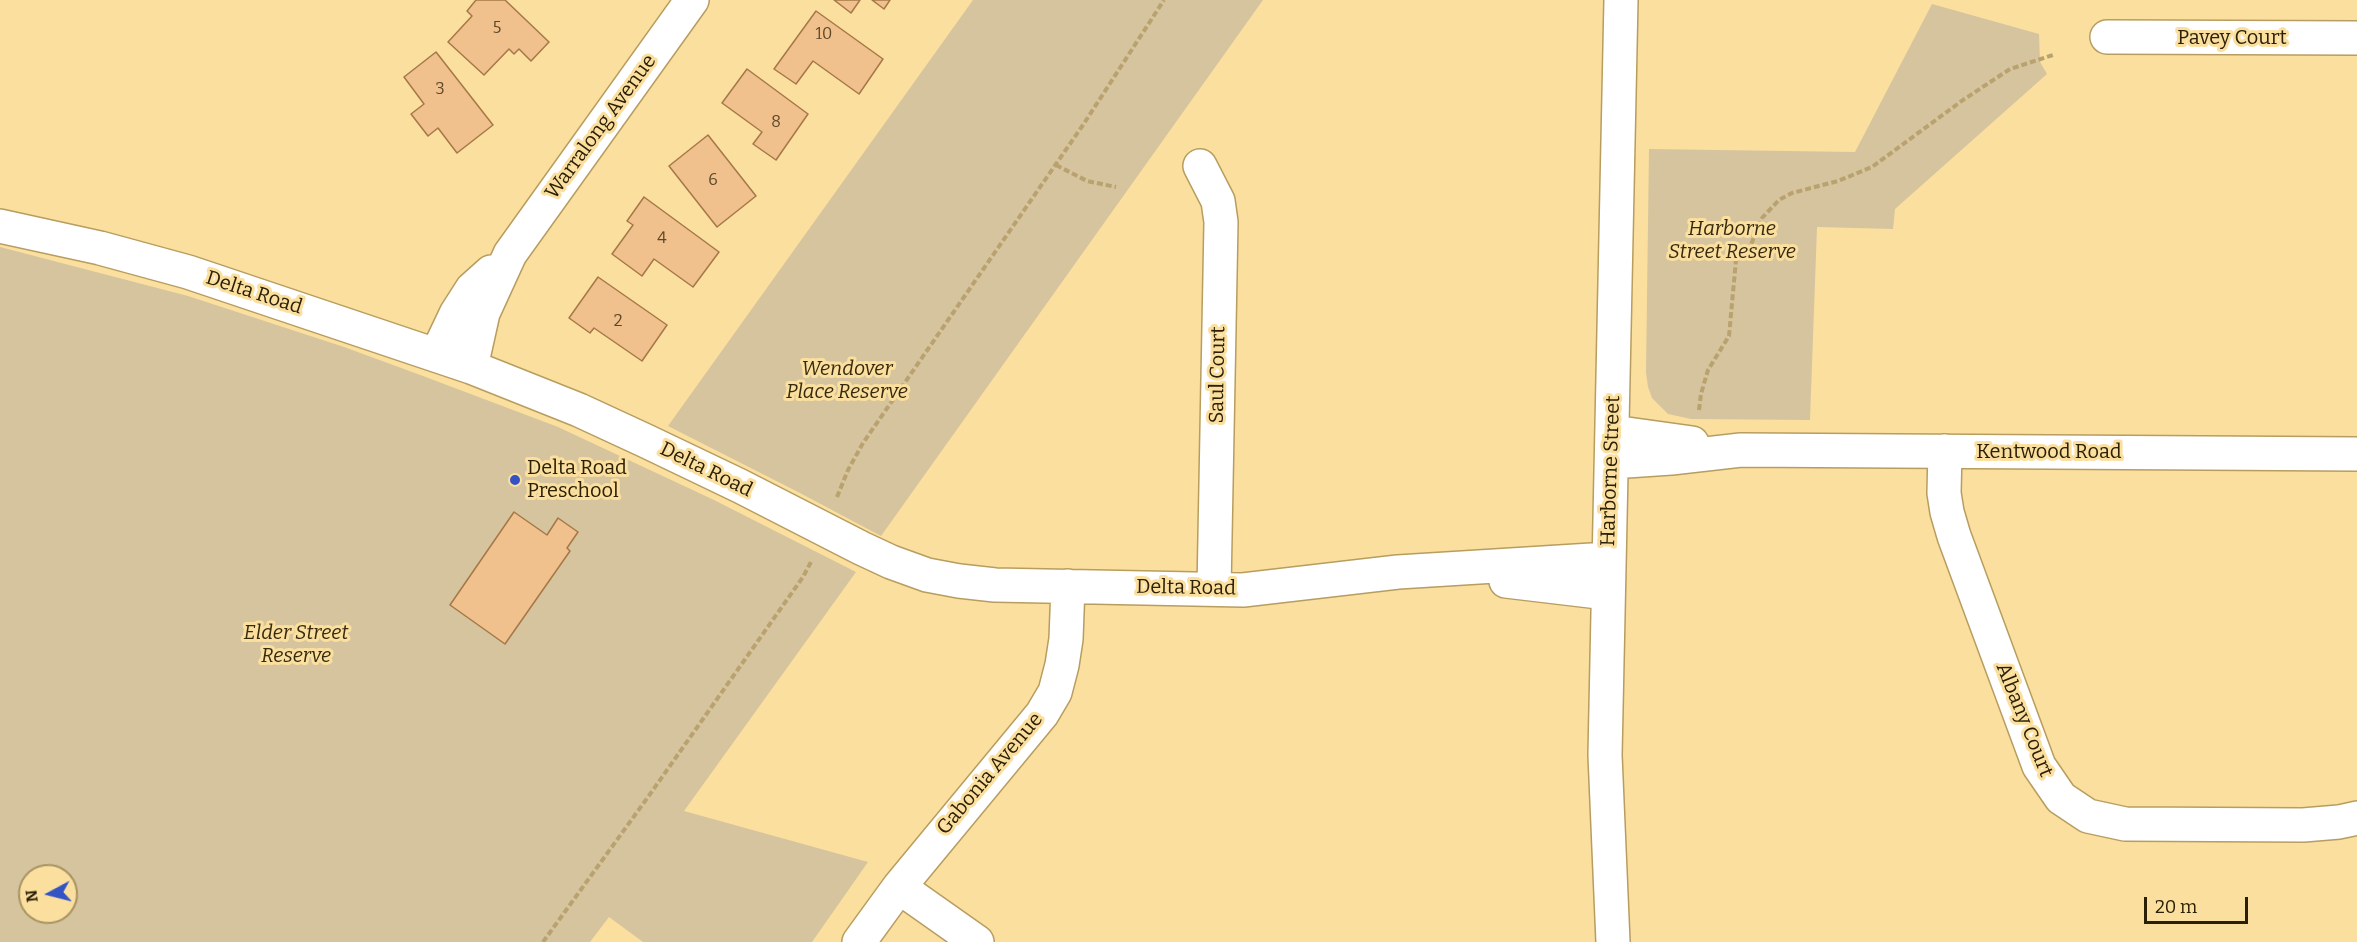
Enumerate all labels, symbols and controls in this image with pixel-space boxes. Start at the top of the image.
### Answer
house number: 5 [493,19,501,39]
house number: 10 [816,25,832,45]
street label: Pavey Court [2177,26,2287,50]
street label: Warralong Avenue [540,50,662,204]
house number: 3 [435,80,445,100]
house number: 8 [771,113,781,133]
house number: 6 [708,171,718,191]
park label: Harborne Street Reserve [1668,217,1796,264]
house number: 4 [657,229,667,249]
street label: Delta Road [203,266,305,320]
house number: 2 [614,312,622,332]
street label: Saul Court [1205,326,1231,424]
park label: Wendover Place Reserve [786,357,908,404]
street label: Harborne Street [1596,395,1626,547]
street label: Delta Road [656,437,756,503]
street label: Kentwood Road [1976,440,2122,464]
place label: Delta Road Preschool [527,456,627,503]
marker: Delta Road Preschool [508,473,522,487]
street label: Delta Road [1136,575,1236,601]
park label: Elder Street Reserve [244,621,348,668]
street label: Albany Court [1990,659,2058,781]
street label: Gabonia Avenue [932,708,1048,840]
north arrow [18,864,78,924]
scale bar [2147,885,2250,923]
text: N [21,889,42,903]
text: 20 m [2155,896,2197,918]

